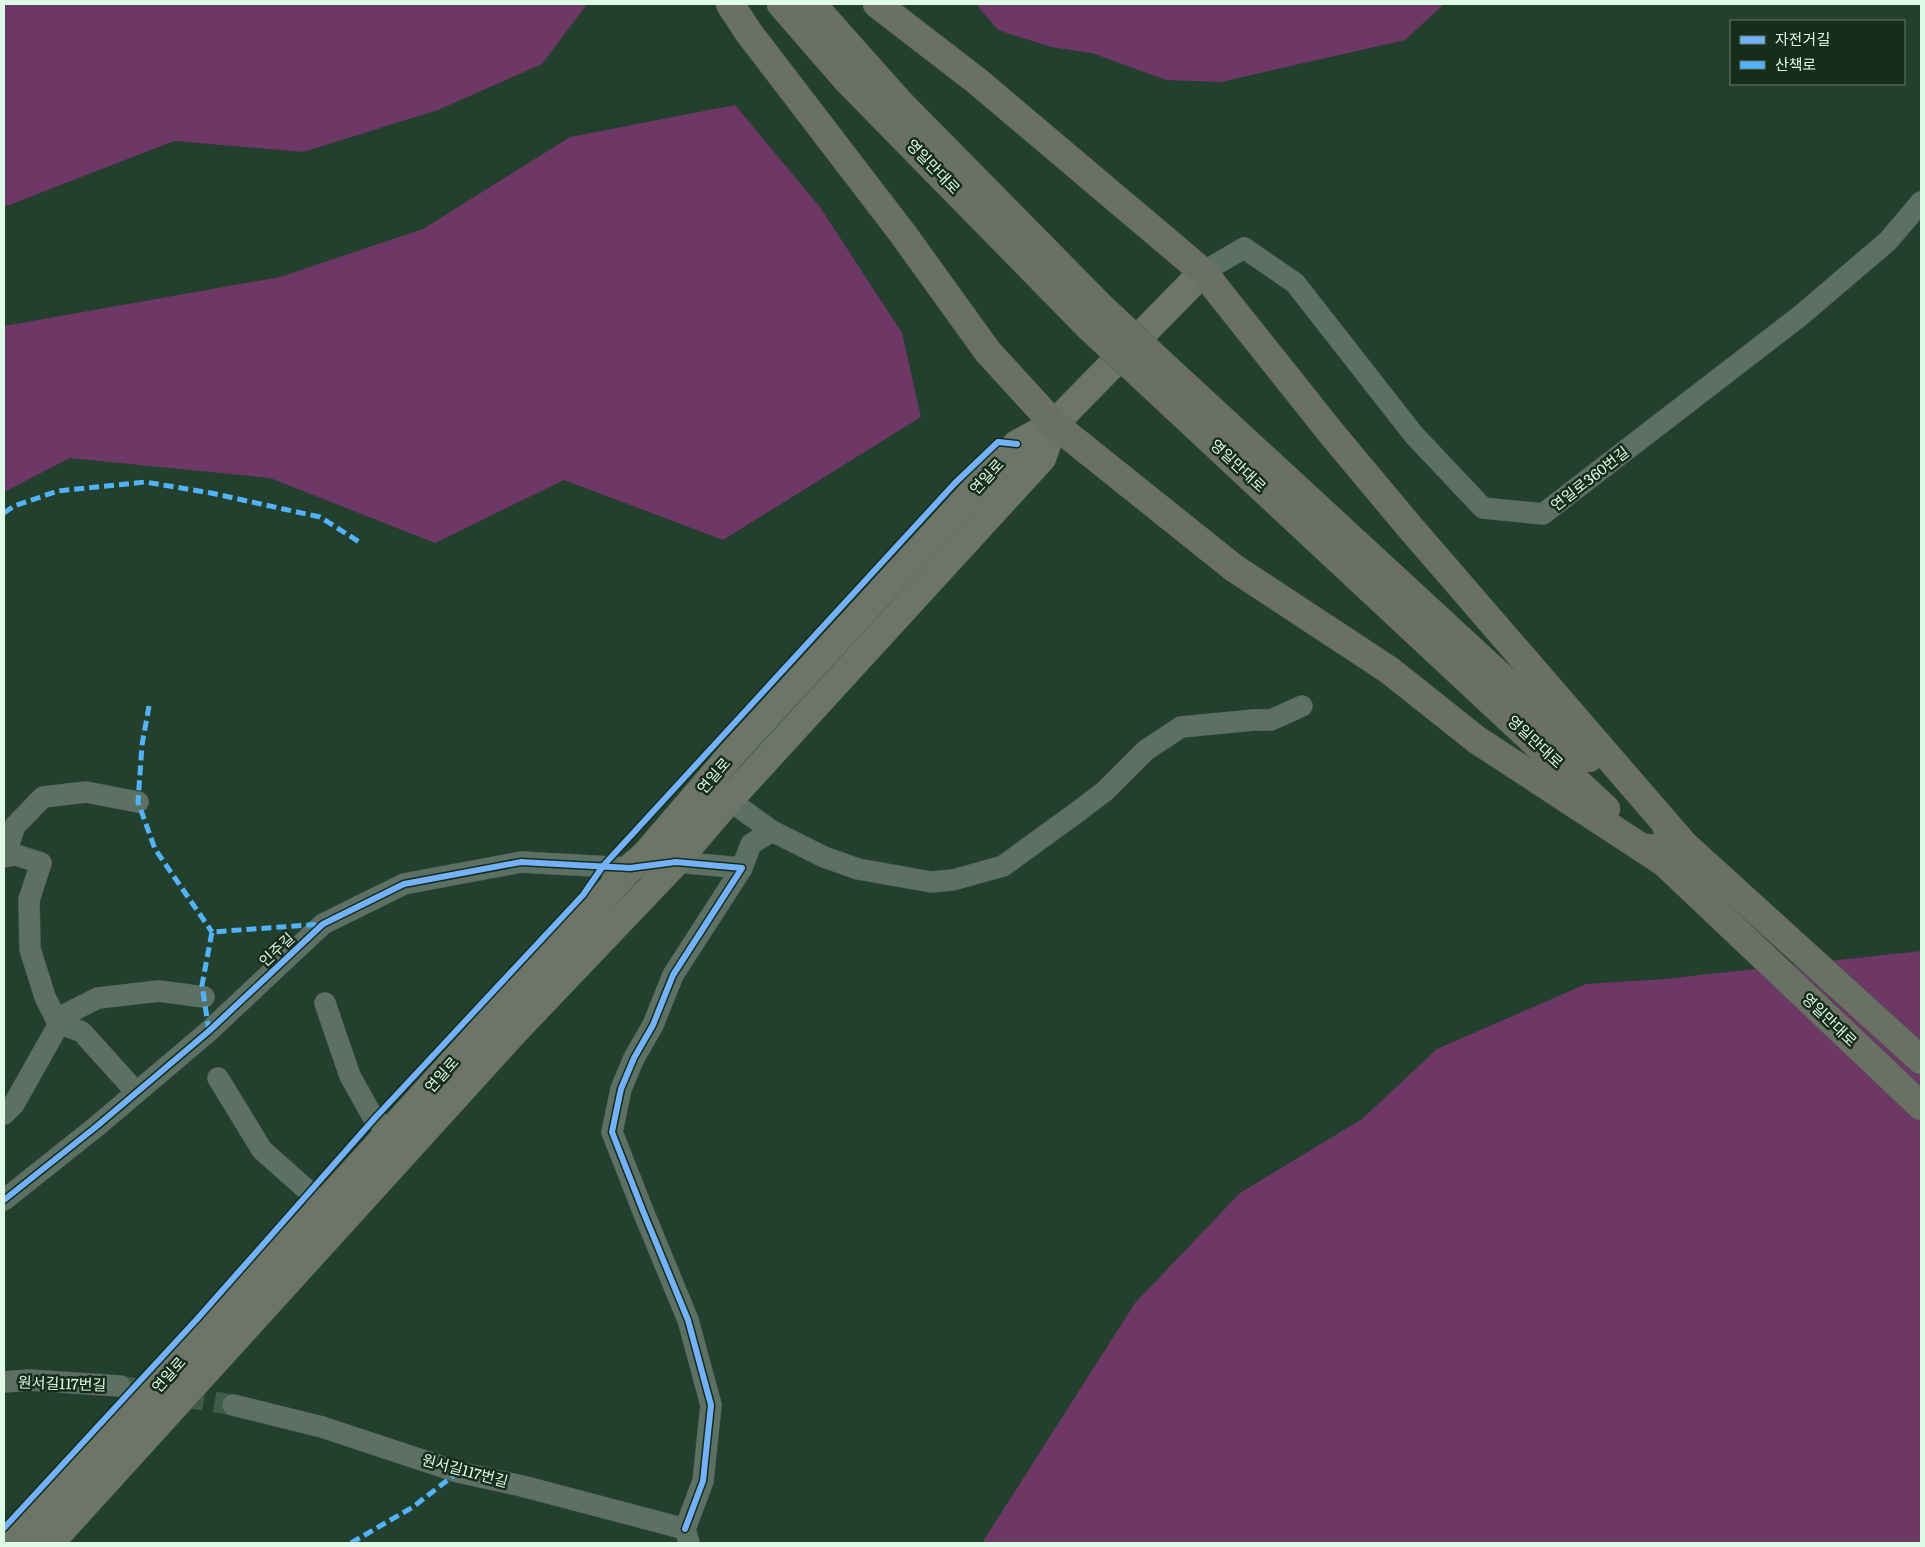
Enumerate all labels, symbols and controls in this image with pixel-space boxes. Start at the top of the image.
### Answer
legend [1730,20,1905,85]
text: 자전거길 [1775,27,1830,50]
text: 산책로 [1775,52,1816,75]
street label: 영일만대로 [902,133,966,199]
street label: 영일만대로 [1206,433,1272,497]
street label: 연일로360번길 [1545,440,1633,516]
street label: 연일로 [963,453,1008,499]
street label: 영일만대로 [1503,709,1569,773]
street label: 연일로 [691,752,735,798]
street label: 인주길 [253,926,299,971]
street label: 영일만대로 [1797,987,1863,1051]
street label: 연일로 [418,1051,463,1097]
street label: 연일로 [145,1351,190,1397]
street label: 원서길117번길 [17,1369,107,1396]
street label: 원서길117번길 [420,1447,511,1492]

